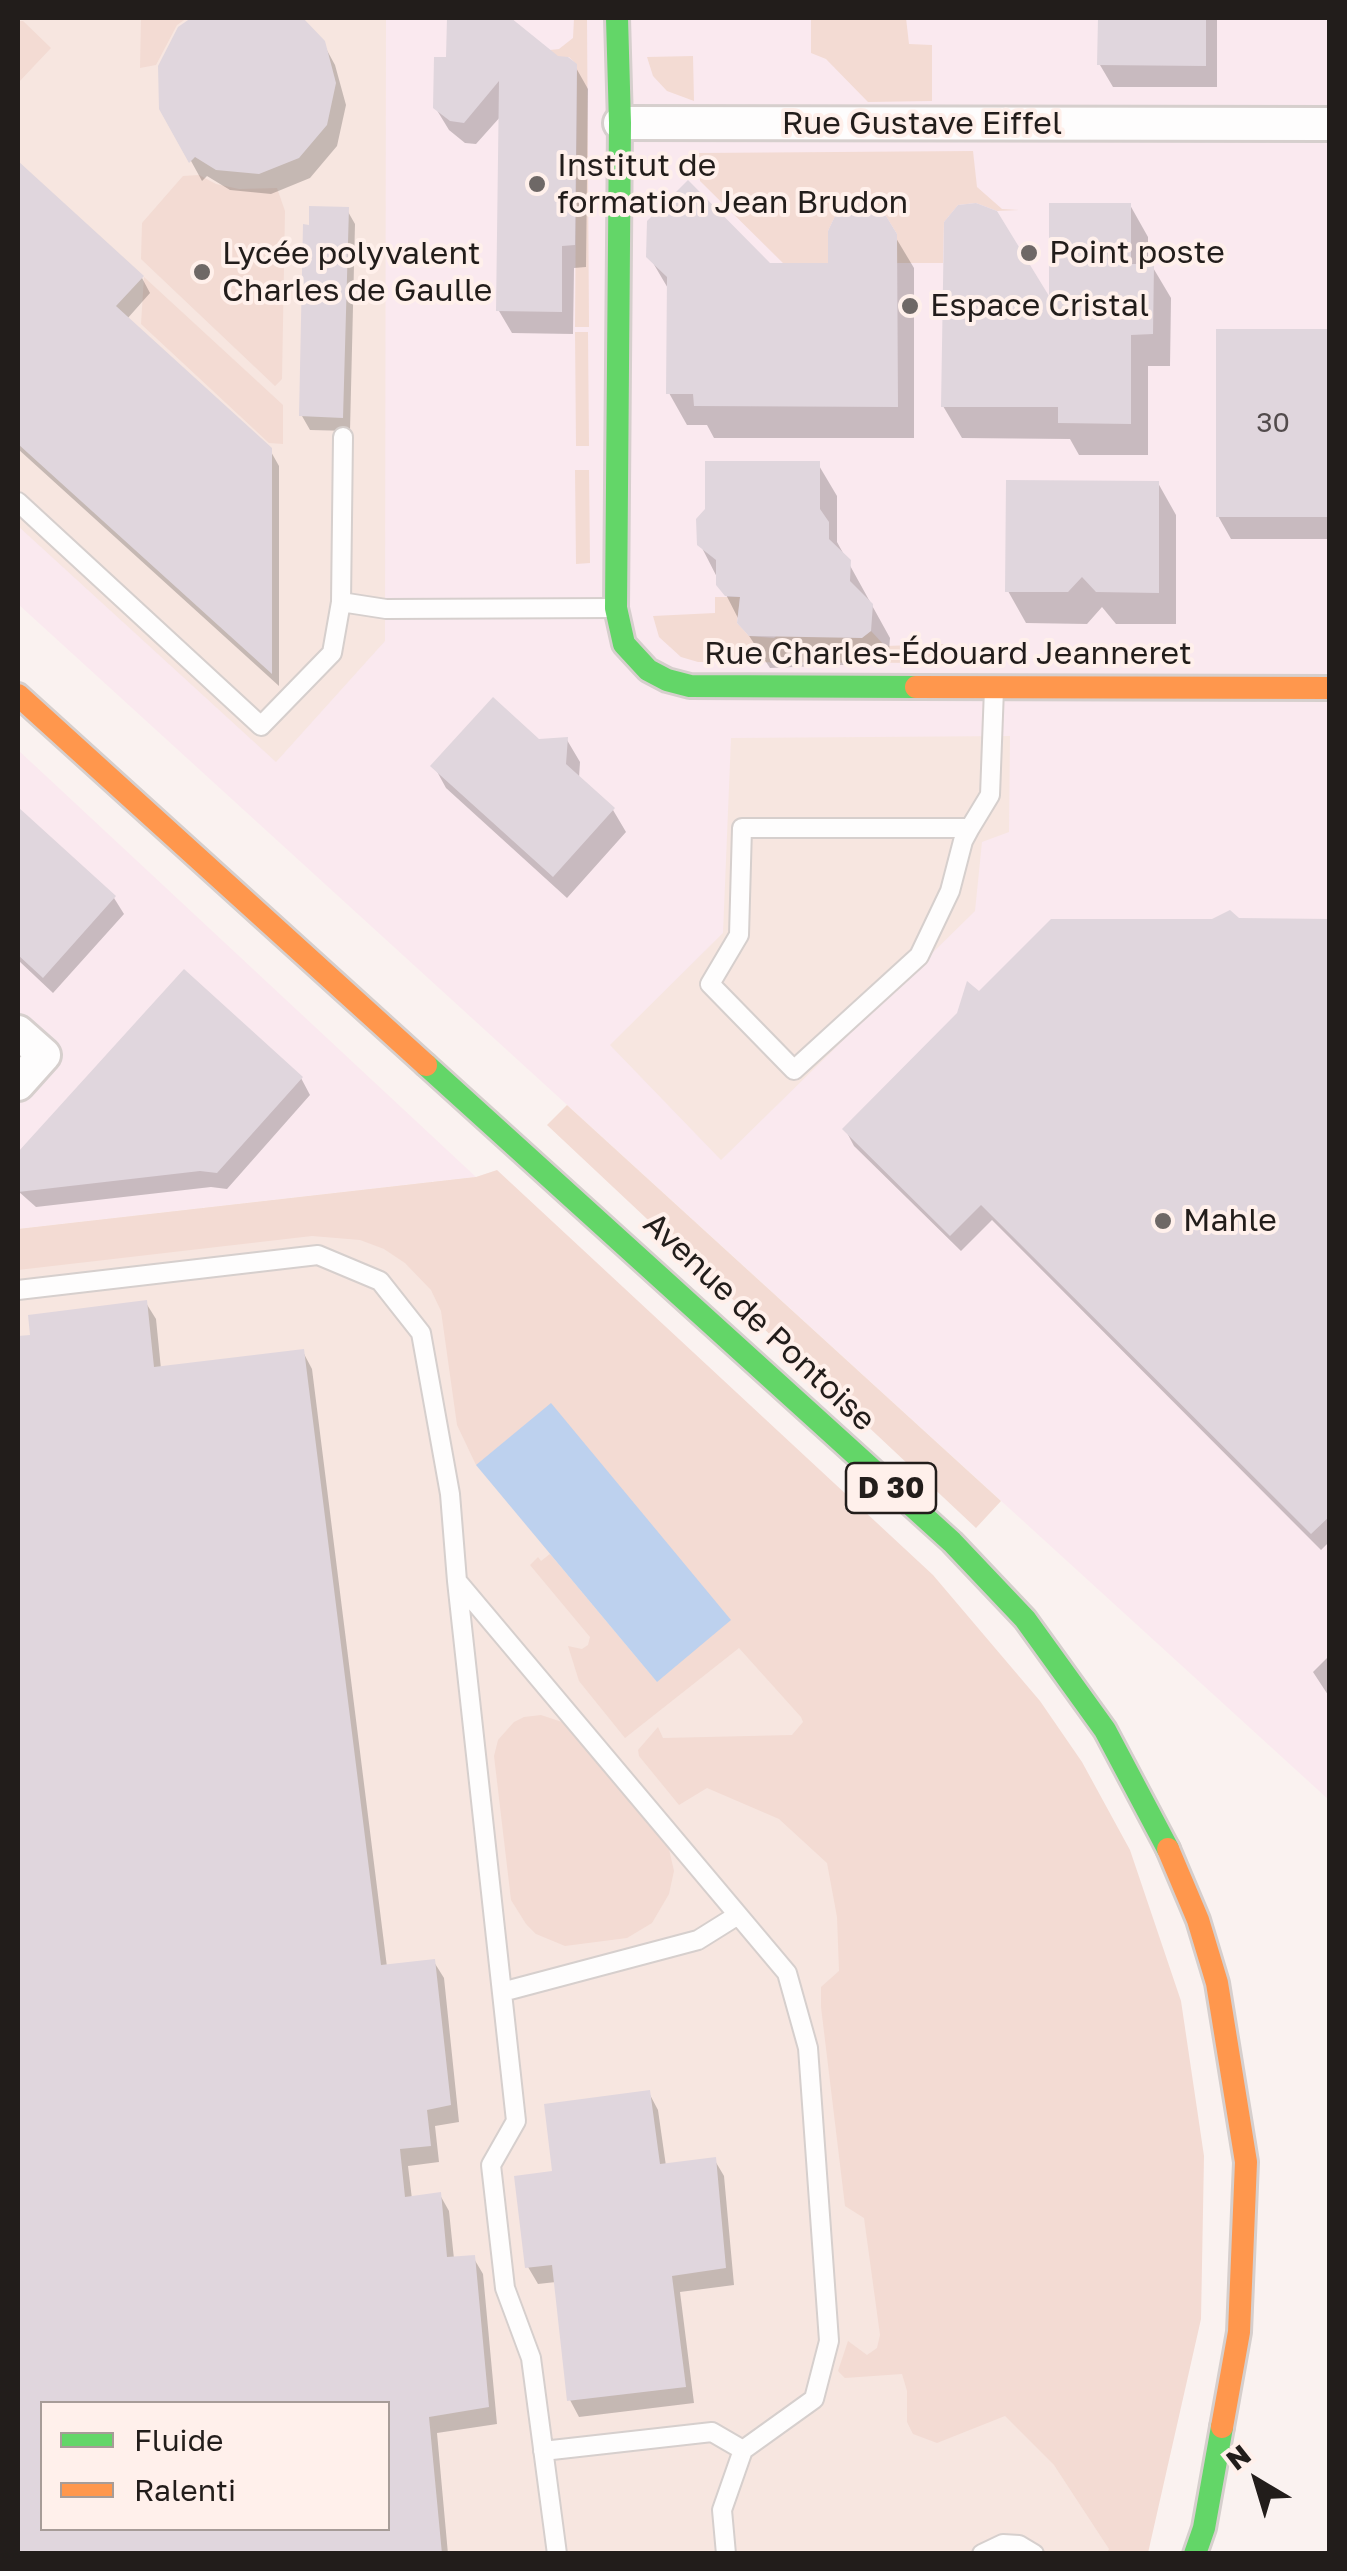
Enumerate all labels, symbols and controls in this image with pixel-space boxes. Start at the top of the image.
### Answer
street label: Rue Gustave Eiffel [782,105,1062,143]
place label: Institut de formation Jean Brudon [557,147,908,222]
marker: Institut de formation Jean Brudon [526,173,548,195]
place label: Point poste [1049,234,1225,272]
place label: Lycée polyvalent Charles de Gaulle [222,235,492,310]
marker: Point poste [1018,242,1040,264]
marker: Lycée polyvalent Charles de Gaulle [191,261,213,283]
place label: Espace Cristal [930,287,1149,325]
marker: Espace Cristal [899,295,921,317]
house number: 30 [1256,406,1290,440]
street label: Rue Charles-Édouard Jeanneret [704,635,1192,673]
place label: Mahle [1183,1202,1277,1240]
street label: Avenue de Pontoise [635,1205,883,1439]
marker: Mahle [1152,1210,1174,1232]
road number: D 30 [846,1463,936,1513]
legend [40,2401,390,2531]
text: Fluide [134,2422,224,2458]
north arrow [1207,2431,1307,2531]
text: N [1220,2437,1257,2477]
text: Ralenti [134,2472,236,2508]

